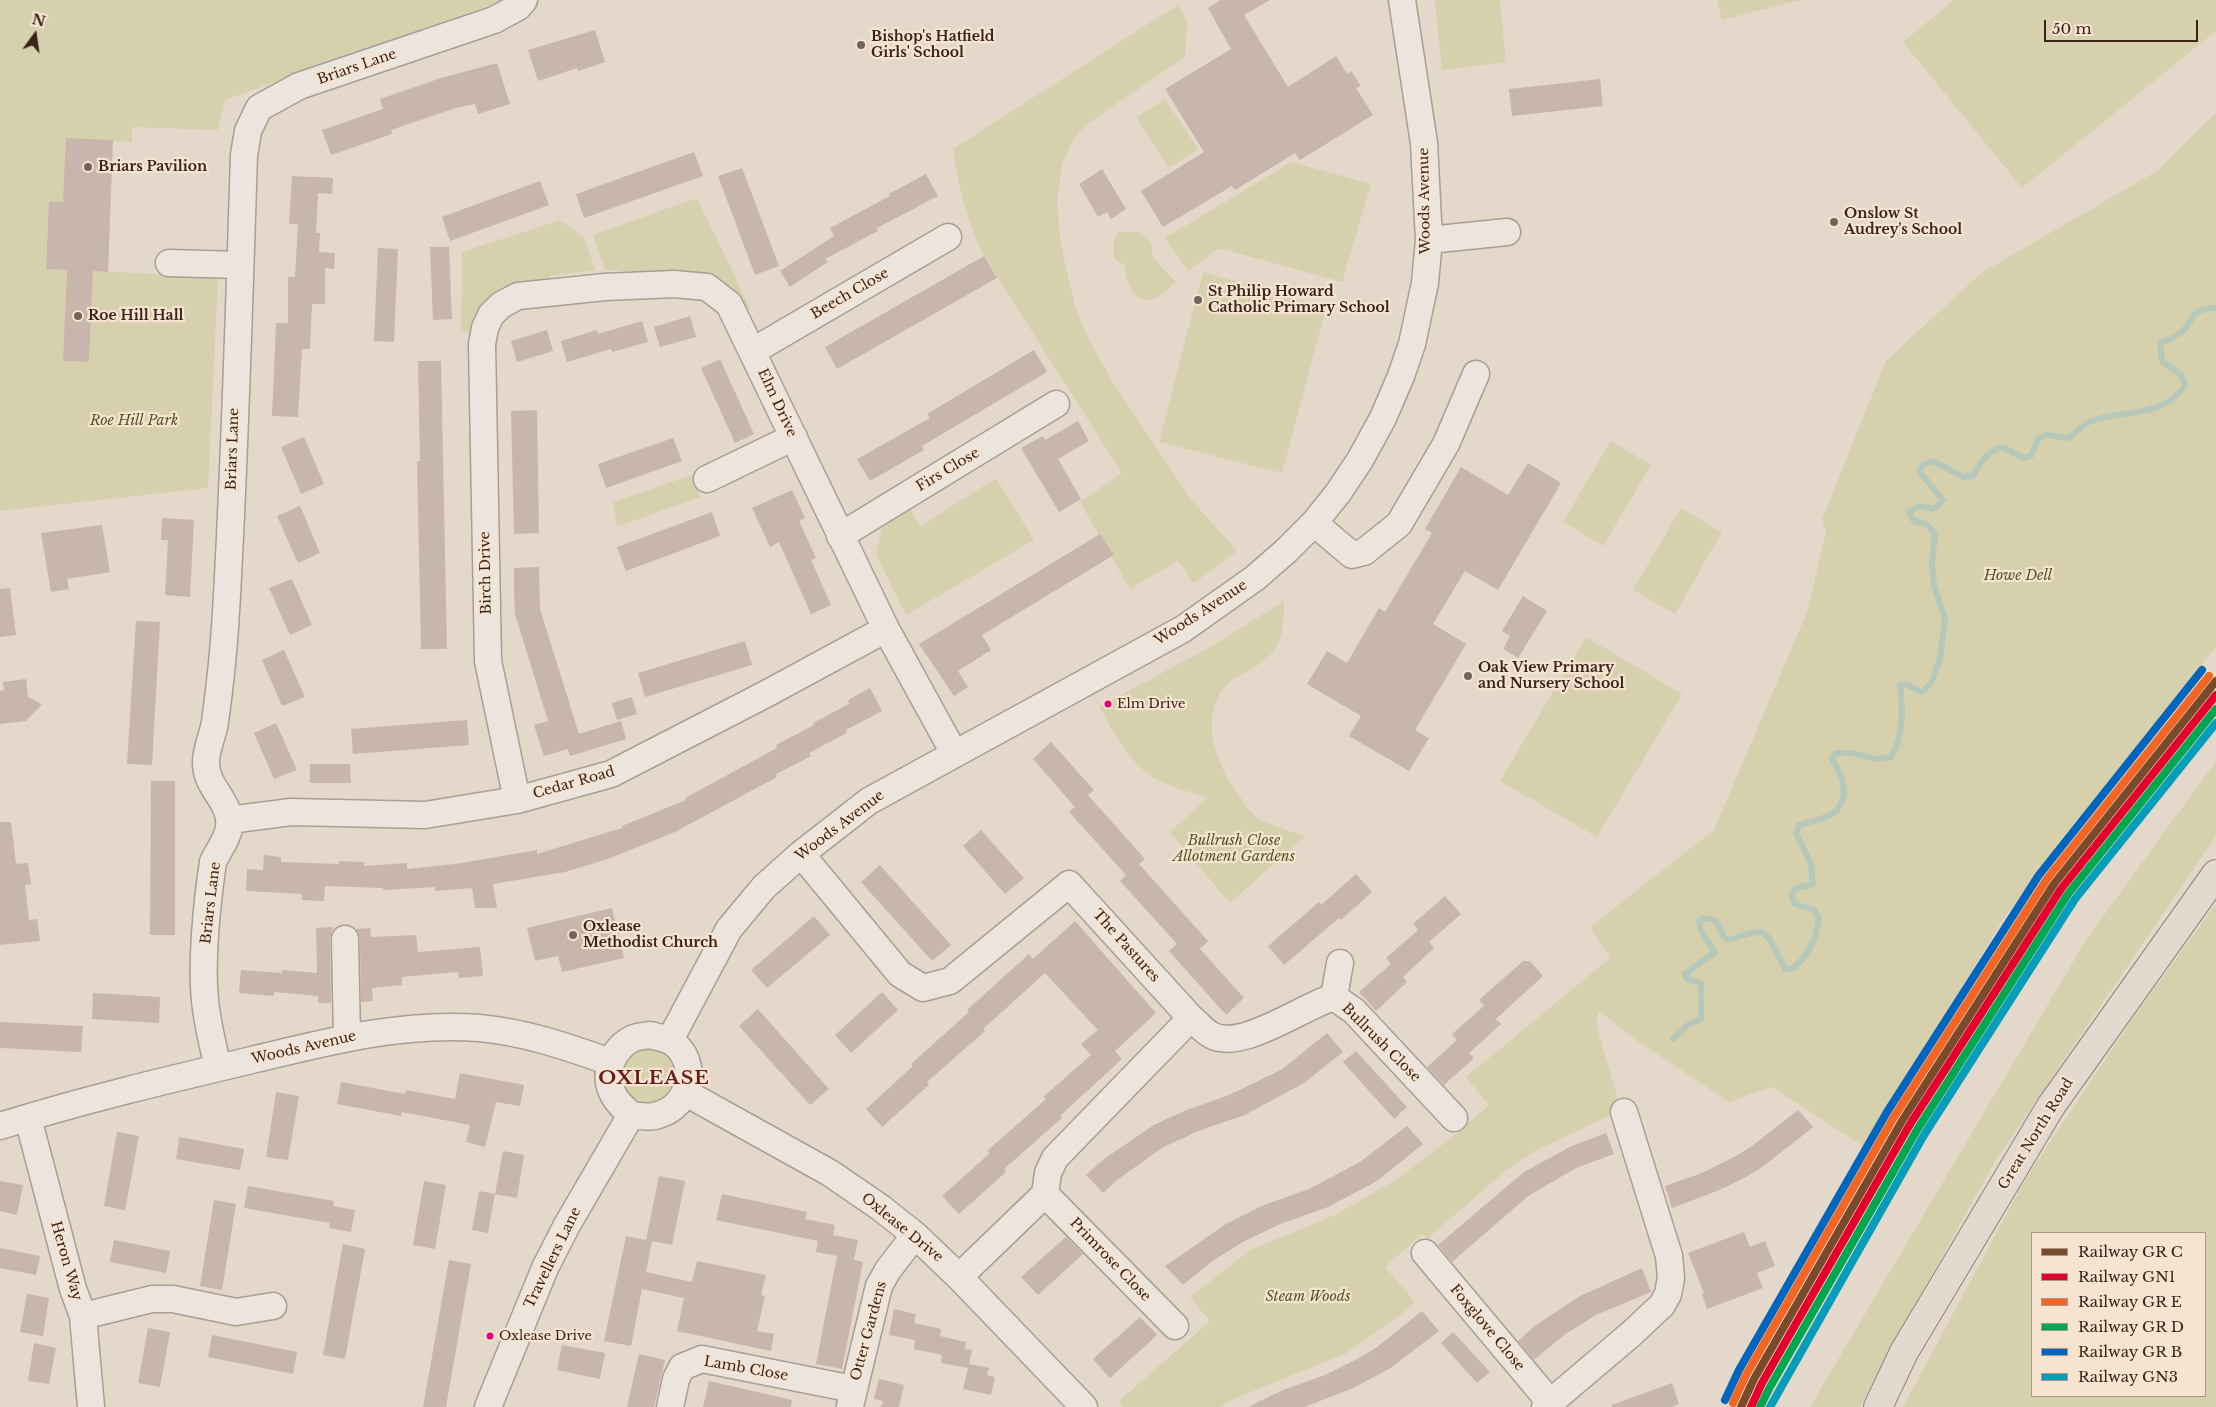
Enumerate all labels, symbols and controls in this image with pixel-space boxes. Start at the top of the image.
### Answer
north arrow [10,10,60,60]
text: N [30,10,47,31]
scale bar [2046,10,2200,42]
text: 50 m [2052,19,2092,38]
place label: Bishop's Hatfield Girls' School [871,29,995,62]
marker: Bishop's Hatfield Girls' School [855,39,867,51]
street label: Briars Lane [315,46,399,88]
street label: Woods Avenue [1416,147,1434,255]
place label: Briars Pavilion [98,159,207,175]
marker: Briars Pavilion [82,161,94,173]
place label: Onslow St Audrey's School [1844,206,1962,238]
marker: Onslow St Audrey's School [1828,216,1840,228]
street label: Beech Close [808,265,892,323]
place label: St Philip Howard Catholic Primary School [1208,284,1390,316]
marker: St Philip Howard Catholic Primary School [1192,294,1204,306]
place label: Roe Hill Hall [88,308,184,324]
marker: Roe Hill Hall [72,310,84,322]
street label: Elm Drive [754,366,800,440]
street label: Briars Lane [223,407,243,491]
park label: Roe Hill Park [90,413,178,429]
street label: Firs Close [913,445,983,495]
street label: Birch Drive [477,531,495,615]
park label: Howe Dell [1984,568,2052,584]
street label: Woods Avenue [1152,577,1250,649]
place label: Oak View Primary and Nursery School [1478,660,1624,692]
marker: Oak View Primary and Nursery School [1462,670,1474,682]
place label: Elm Drive [1117,696,1185,712]
marker: Elm Drive [1103,699,1113,709]
street label: Cedar Road [531,763,617,803]
street label: Woods Avenue [792,787,888,865]
park label: Bullrush Close Allotment Gardens [1173,833,1295,866]
street label: Briars Lane [198,861,224,945]
street label: The Pastures [1089,906,1163,986]
place label: Oxlease Methodist Church [583,919,718,952]
marker: Oxlease Methodist Church [567,929,579,941]
street label: Bullrush Close [1338,1000,1424,1086]
street label: Woods Avenue [250,1028,358,1068]
district label: OXLEASE [597,1068,711,1090]
street label: Great North Road [1995,1075,2077,1193]
street label: Oxlease Drive [858,1190,946,1266]
street label: Travellers Lane [521,1205,585,1311]
street label: Primrose Close [1066,1215,1154,1305]
street label: Heron Way [47,1219,85,1303]
legend [2031,1232,2206,1397]
text: Railway GR C [2078,1242,2183,1261]
text: Railway GN1 [2078,1267,2175,1286]
street label: Otter Gardens [848,1279,890,1383]
street label: Foxglove Close [1446,1281,1528,1375]
park label: Steam Woods [1265,1289,1351,1305]
text: Railway GR E [2078,1292,2182,1311]
text: Railway GR D [2078,1317,2184,1336]
place label: Oxlease Drive [499,1328,592,1344]
marker: Oxlease Drive [485,1331,495,1341]
text: Railway GR B [2078,1342,2182,1361]
street label: Lamb Close [702,1353,790,1385]
text: Railway GN3 [2078,1367,2178,1386]

